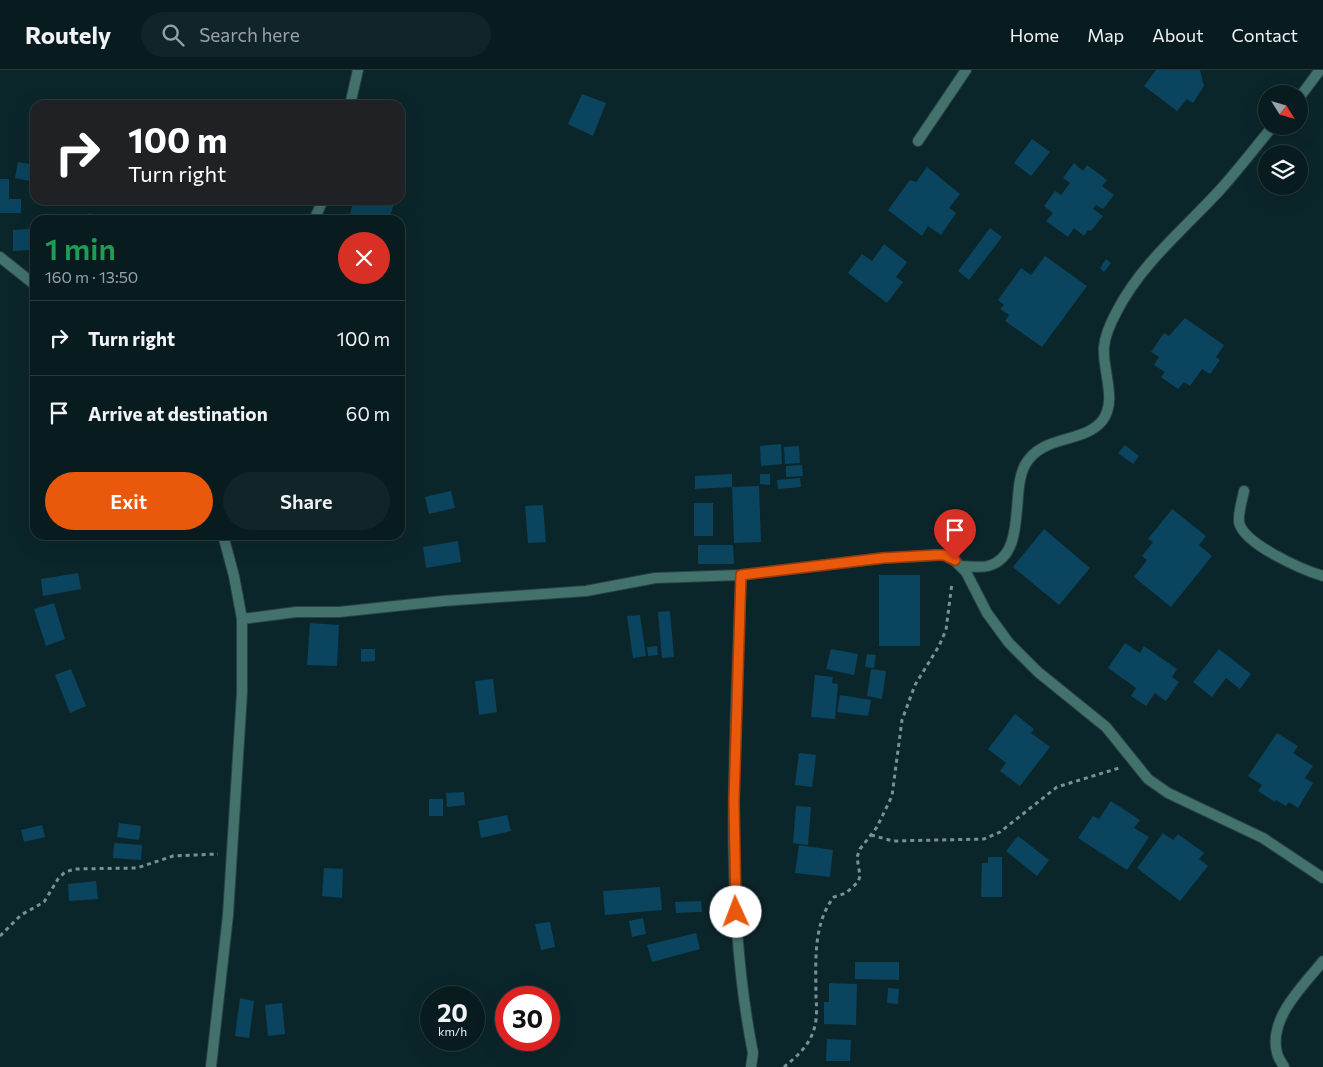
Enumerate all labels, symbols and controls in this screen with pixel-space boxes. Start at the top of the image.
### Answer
search box [141,12,491,57]
text: Routely [25,20,111,49]
icon: search [159,21,187,49]
text: Search here [199,23,300,46]
text: Home [1010,24,1059,46]
text: Map [1087,24,1124,46]
text: About [1152,24,1204,46]
text: Contact [1232,24,1298,46]
north arrow [1258,85,1308,135]
map controls [1258,85,1308,195]
text: 100 m [128,117,228,160]
icon: right [45,120,110,185]
button: layers [1258,145,1308,195]
text: Turn right [128,160,226,187]
text: 1 min [45,229,116,266]
button: close [338,232,390,284]
text: 160 m · 13:50 [45,267,138,286]
icon: right [45,324,73,352]
text: Turn right [88,327,175,350]
text: 100 m [337,327,390,350]
icon: arrive [45,399,73,427]
text: Arrive at destination [88,402,268,425]
text: 60 m [346,402,390,425]
button: Exit [45,472,213,530]
button: Share [223,472,390,530]
pin [934,509,976,560]
icon: arrive [941,516,969,544]
position arrow [709,885,761,937]
speed limit sign: 30 [495,986,560,1051]
text: 20 [437,997,468,1027]
text: km/h [438,1024,467,1038]

